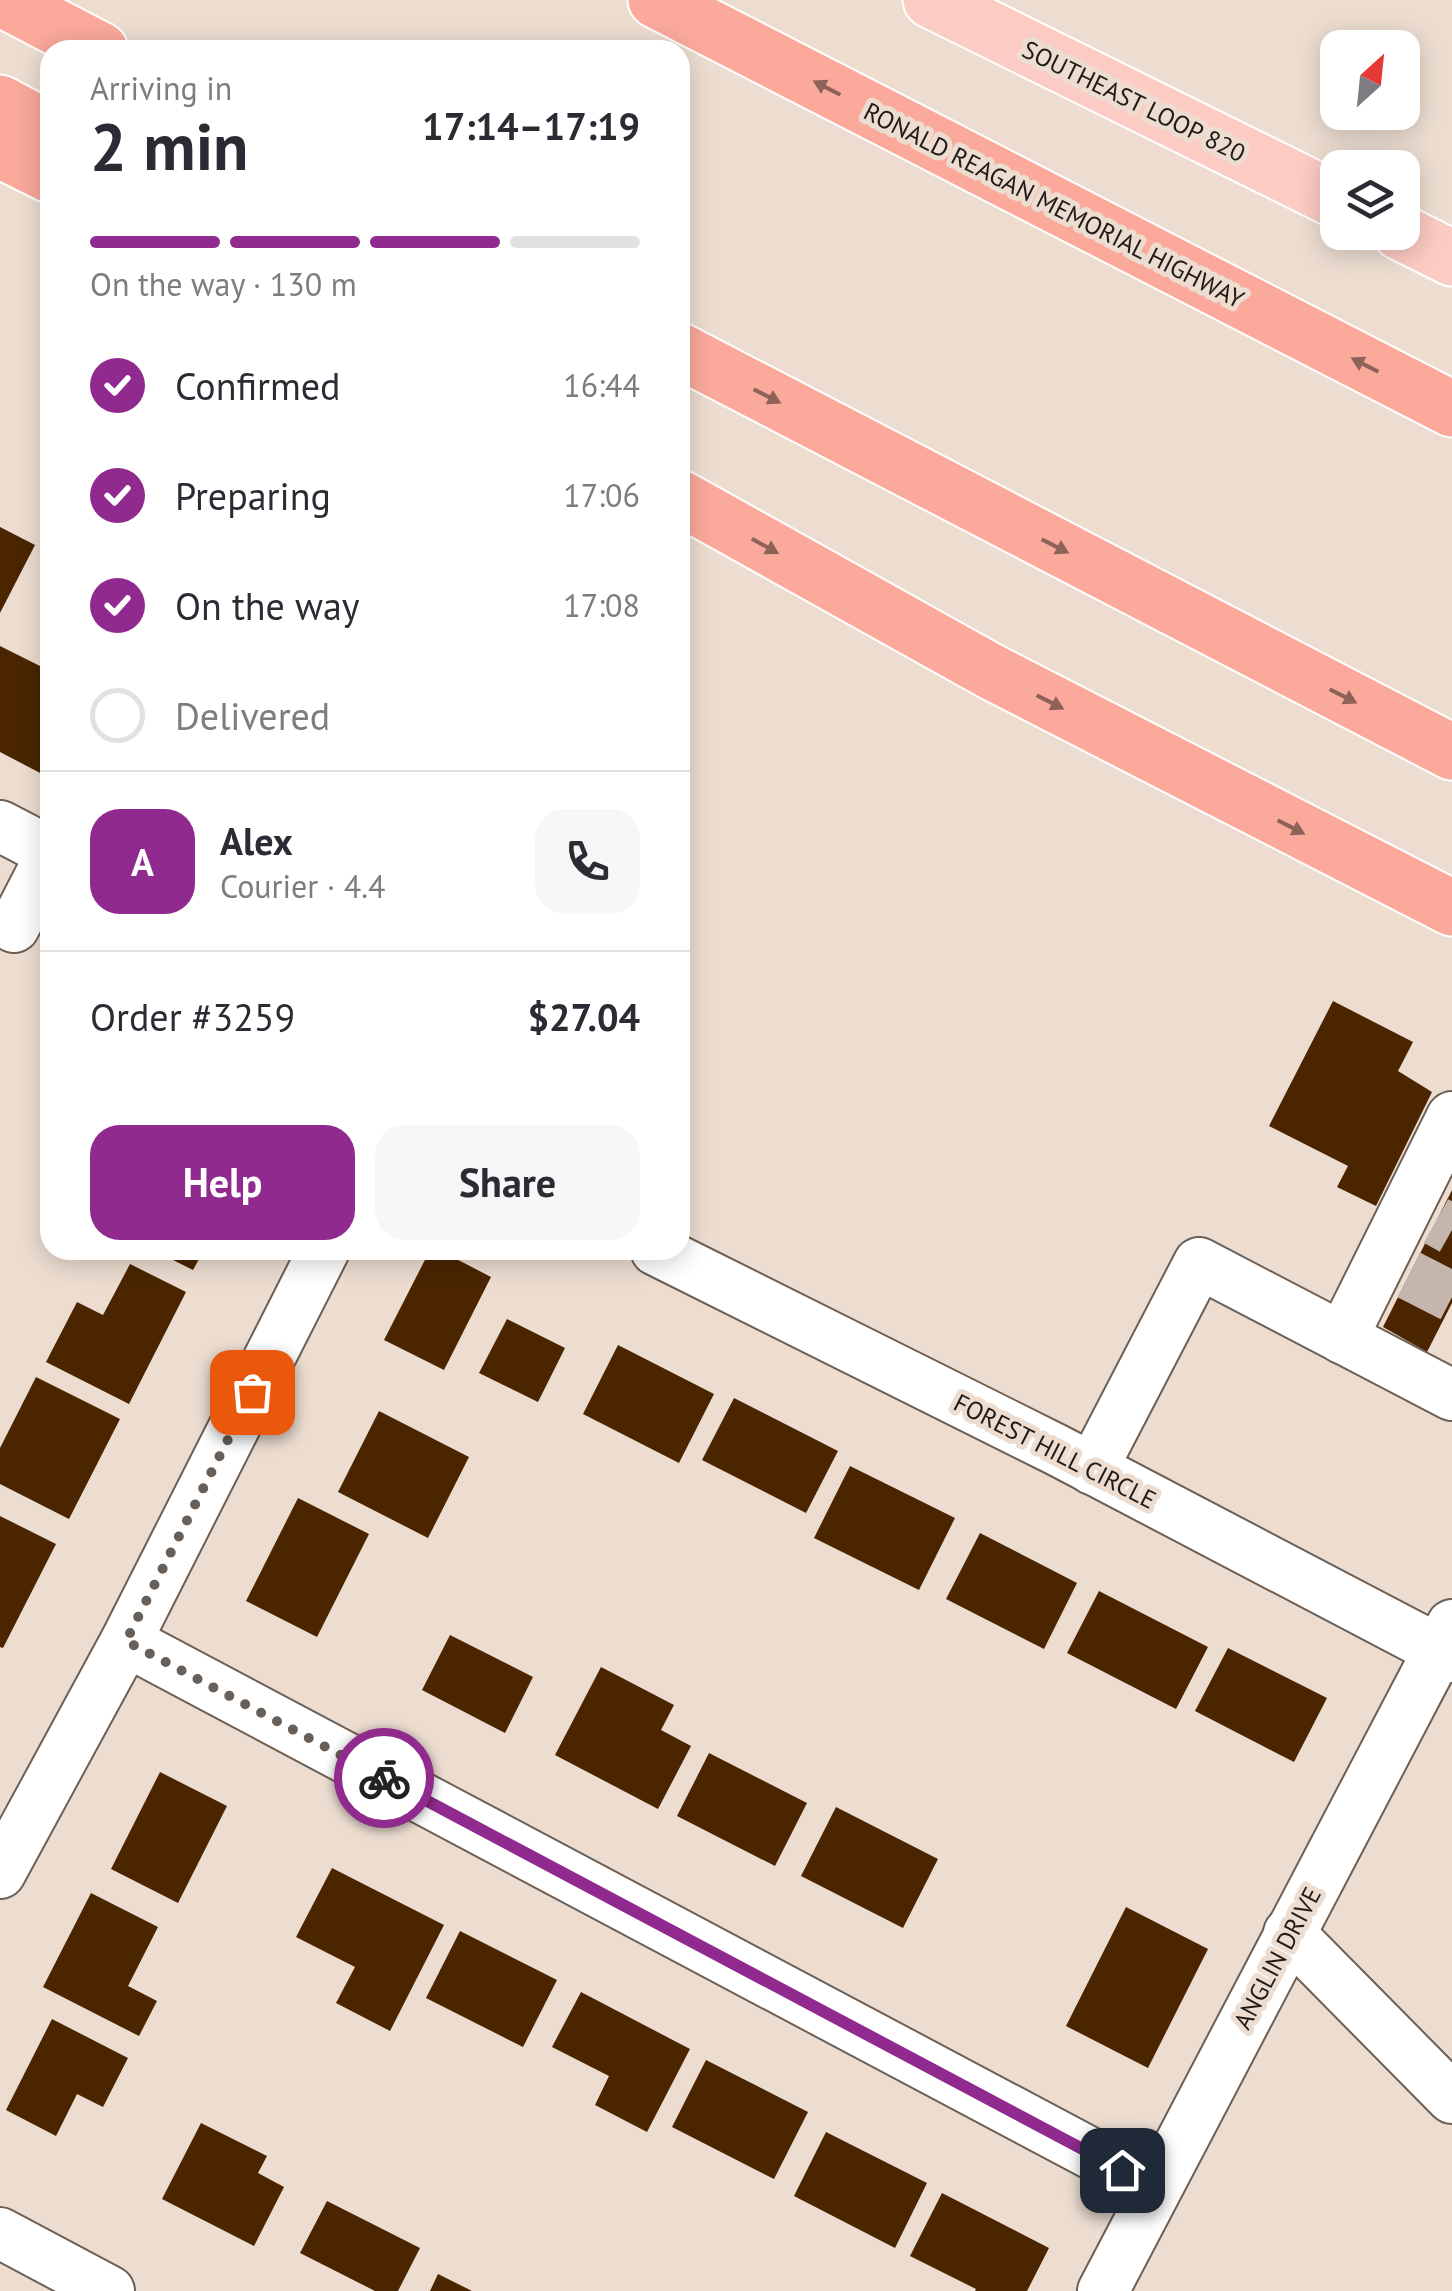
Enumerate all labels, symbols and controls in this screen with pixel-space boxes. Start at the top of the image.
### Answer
north arrow [1320,30,1420,130]
map controls [1320,30,1420,250]
street label: SOUTHEAST LOOP 820 [1017,33,1251,169]
text: Arriving in [90,67,232,109]
one-way arrow [813,80,842,97]
street label: RONALD REAGAN MEMORIAL HIGHWAY [859,95,1249,315]
text: 17:14–17:19 [422,101,640,150]
text: 2 min [90,104,249,188]
button: layers [1320,150,1420,250]
text: On the way · 130 m [90,263,357,305]
one-way arrow [1351,357,1380,374]
icon: check [90,358,145,413]
text: Confirmed [175,361,341,410]
text: 16:44 [563,364,640,406]
one-way arrow [752,387,781,404]
icon: check [90,468,145,523]
text: Preparing [175,471,331,520]
text: 17:06 [563,474,640,516]
one-way arrow [751,536,779,554]
one-way arrow [1040,537,1069,554]
icon: check [90,578,145,633]
text: On the way [175,581,360,630]
text: 17:08 [563,584,640,626]
one-way arrow [1329,687,1358,704]
text: Delivered [175,691,330,740]
one-way arrow [1035,693,1064,710]
button: phone [535,809,640,914]
text: Alex [220,816,293,865]
one-way arrow [1277,818,1306,835]
text: A [131,837,154,886]
text: Courier · 4.4 [220,865,386,907]
text: Order #3259 [90,992,295,1041]
text: $27.04 [527,992,640,1041]
button: Help [90,1125,355,1240]
button: Share [375,1125,640,1240]
pin [210,1350,295,1435]
icon: bag [225,1365,280,1420]
street label: FOREST HILL CIRCLE [949,1386,1161,1516]
courier [334,1728,434,1828]
icon: bike [357,1751,412,1806]
street label: ANGLIN DRIVE [1226,1881,1328,2035]
pin [1080,2128,1165,2213]
icon: home [1095,2143,1150,2198]

